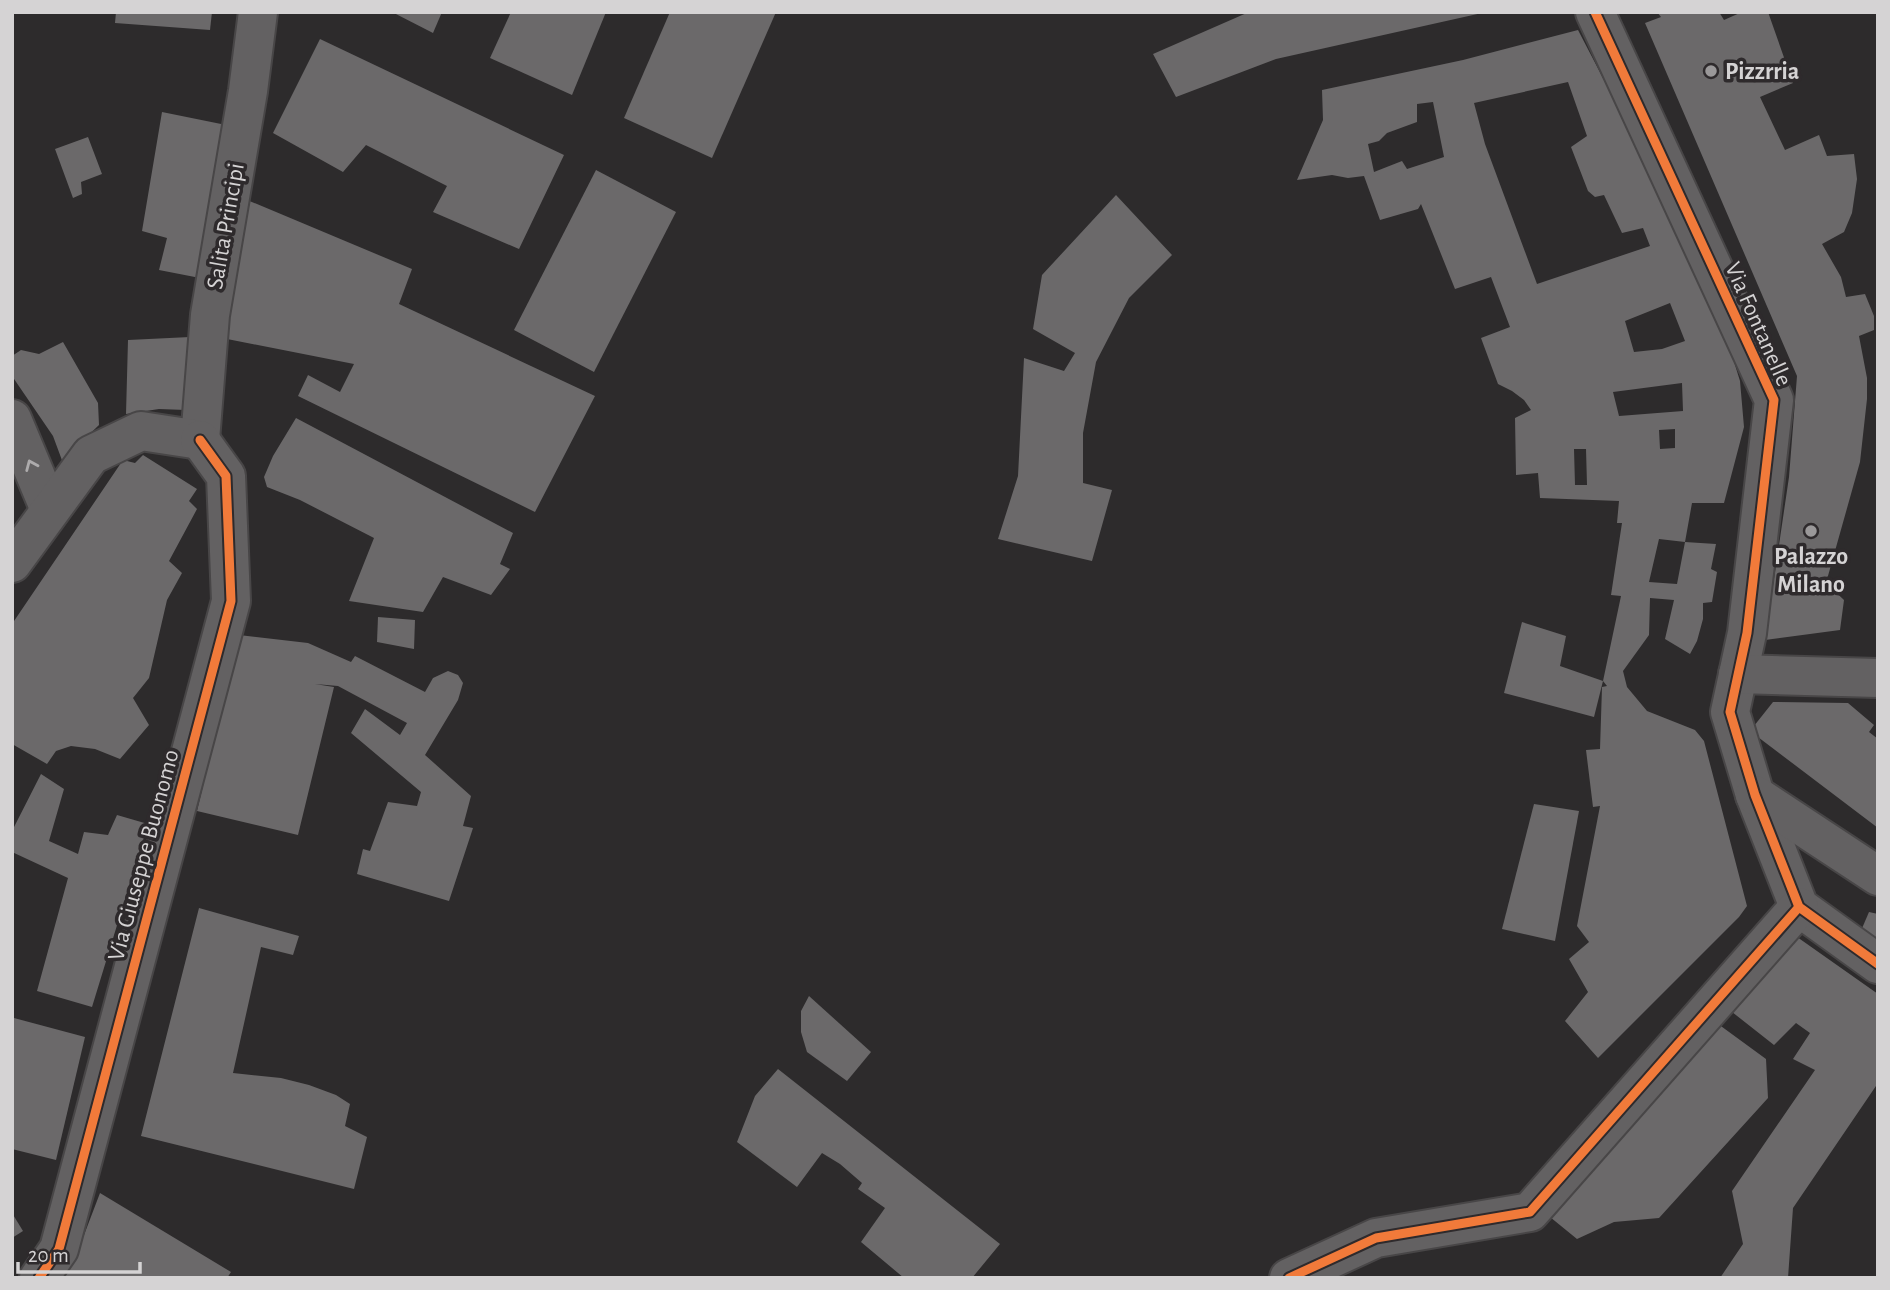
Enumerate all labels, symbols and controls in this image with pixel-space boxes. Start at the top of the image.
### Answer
place label: Pizzrria [1725,60,1799,84]
marker: Pizzrria [1703,63,1719,79]
street label: Salita Principi [203,161,249,291]
street label: Via Fontanelle [1720,259,1796,390]
one-way arrow [26,459,40,471]
marker: Palazzo Milano [1803,523,1819,539]
place label: Palazzo Milano [1774,545,1848,597]
street label: Via Giuseppe Buonomo [104,747,184,964]
scale bar [18,1230,140,1274]
text: 20 m [28,1245,69,1266]

